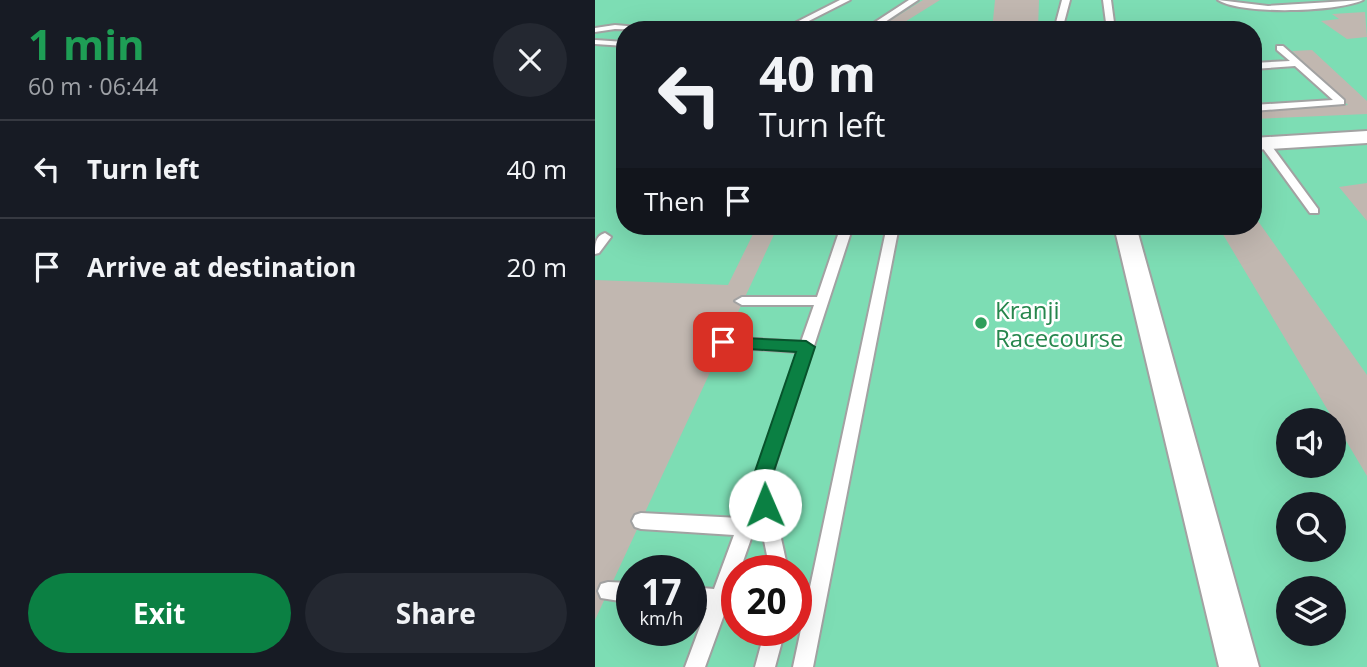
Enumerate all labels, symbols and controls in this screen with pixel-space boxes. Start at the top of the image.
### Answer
text: 1 min [28,15,145,72]
button: close [493,23,567,97]
text: 40 m [759,40,876,106]
icon: left [644,49,735,140]
text: 60 m · 06:44 [28,70,158,102]
text: Turn left [759,103,885,146]
icon: left [28,150,66,188]
text: Turn left [87,151,199,187]
text: 40 m [506,151,567,187]
icon: arrive [719,182,757,220]
text: Then [644,183,705,219]
icon: arrive [28,248,66,286]
text: Arrive at destination [87,249,356,285]
text: 20 m [506,249,567,285]
place label: Kranji Racecourse [995,293,1124,354]
pin [693,312,753,372]
marker: Kranji Racecourse [973,315,989,331]
icon: arrive [704,323,742,361]
map controls [1276,408,1346,646]
button: sound [1276,408,1346,478]
position arrow [728,468,802,542]
button: search [1276,492,1346,562]
speed limit sign: 20 [721,555,812,646]
text: 17 [641,568,682,615]
button: Exit [28,573,291,653]
button: Share [305,573,567,653]
button: layers [1276,576,1346,646]
text: km/h [640,606,683,630]

